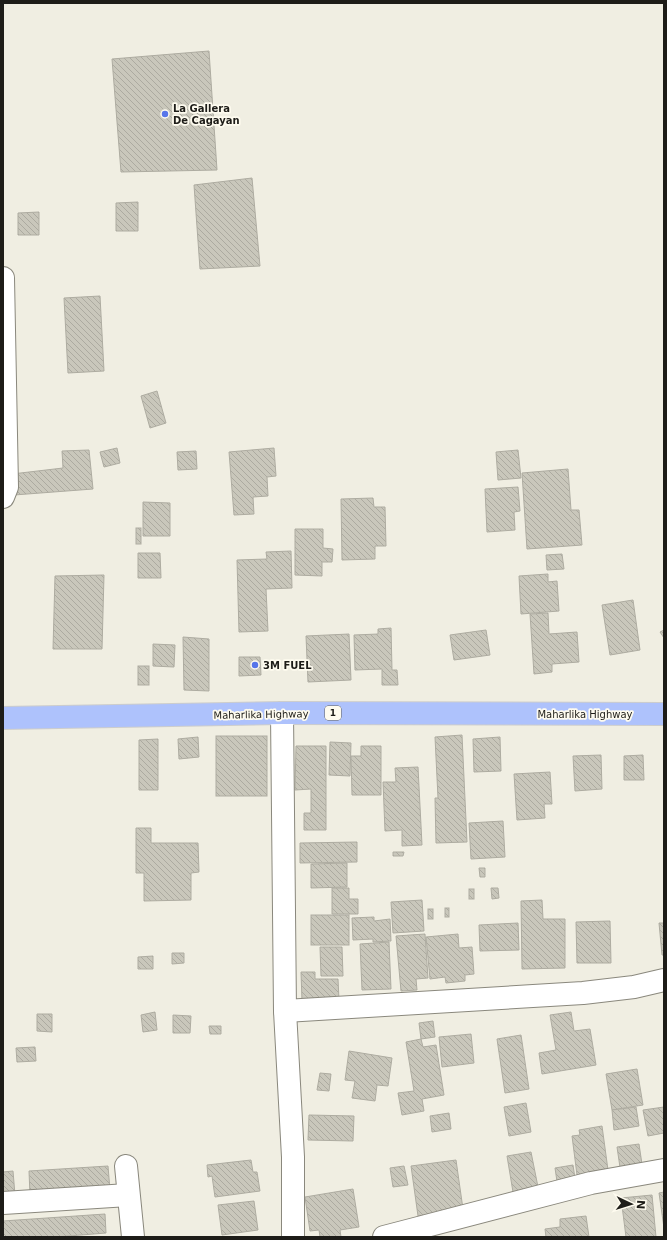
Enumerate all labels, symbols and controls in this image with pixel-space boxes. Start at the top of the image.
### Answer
place label: La Gallera De Cagayan [173,103,240,126]
marker: La Gallera De Cagayan [160,109,170,119]
marker: 3M FUEL [250,660,260,670]
place label: 3M FUEL [263,660,312,671]
road number: 1 [325,706,341,720]
street label: Maharlika Highway [213,708,309,721]
street label: Maharlika Highway [537,709,633,720]
north arrow [611,1184,651,1224]
text: N [634,1200,647,1210]

